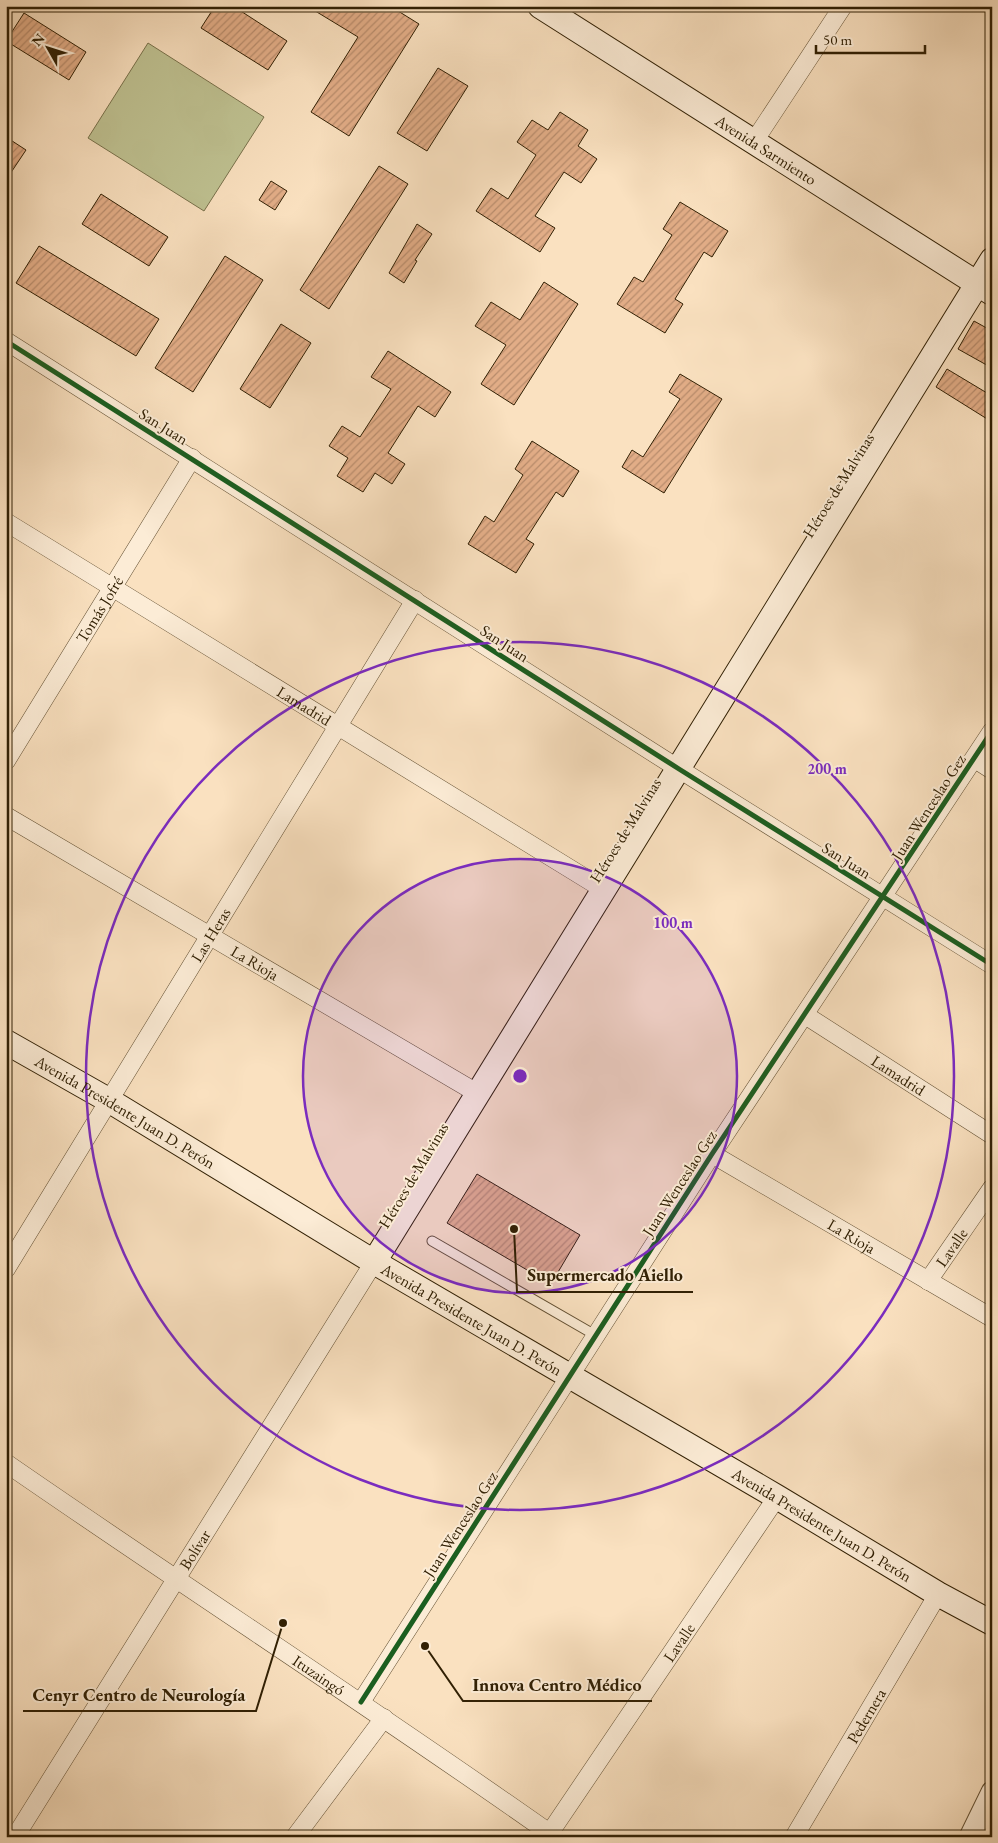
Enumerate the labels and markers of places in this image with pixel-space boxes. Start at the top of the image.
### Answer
centre of rings [511,1067,529,1085]
callout: Supermercado Aiello [517,1259,693,1292]
callout: Innova Centro Médico [463,1668,652,1701]
callout: Cenyr Centro de Neurología [23,1678,256,1711]

